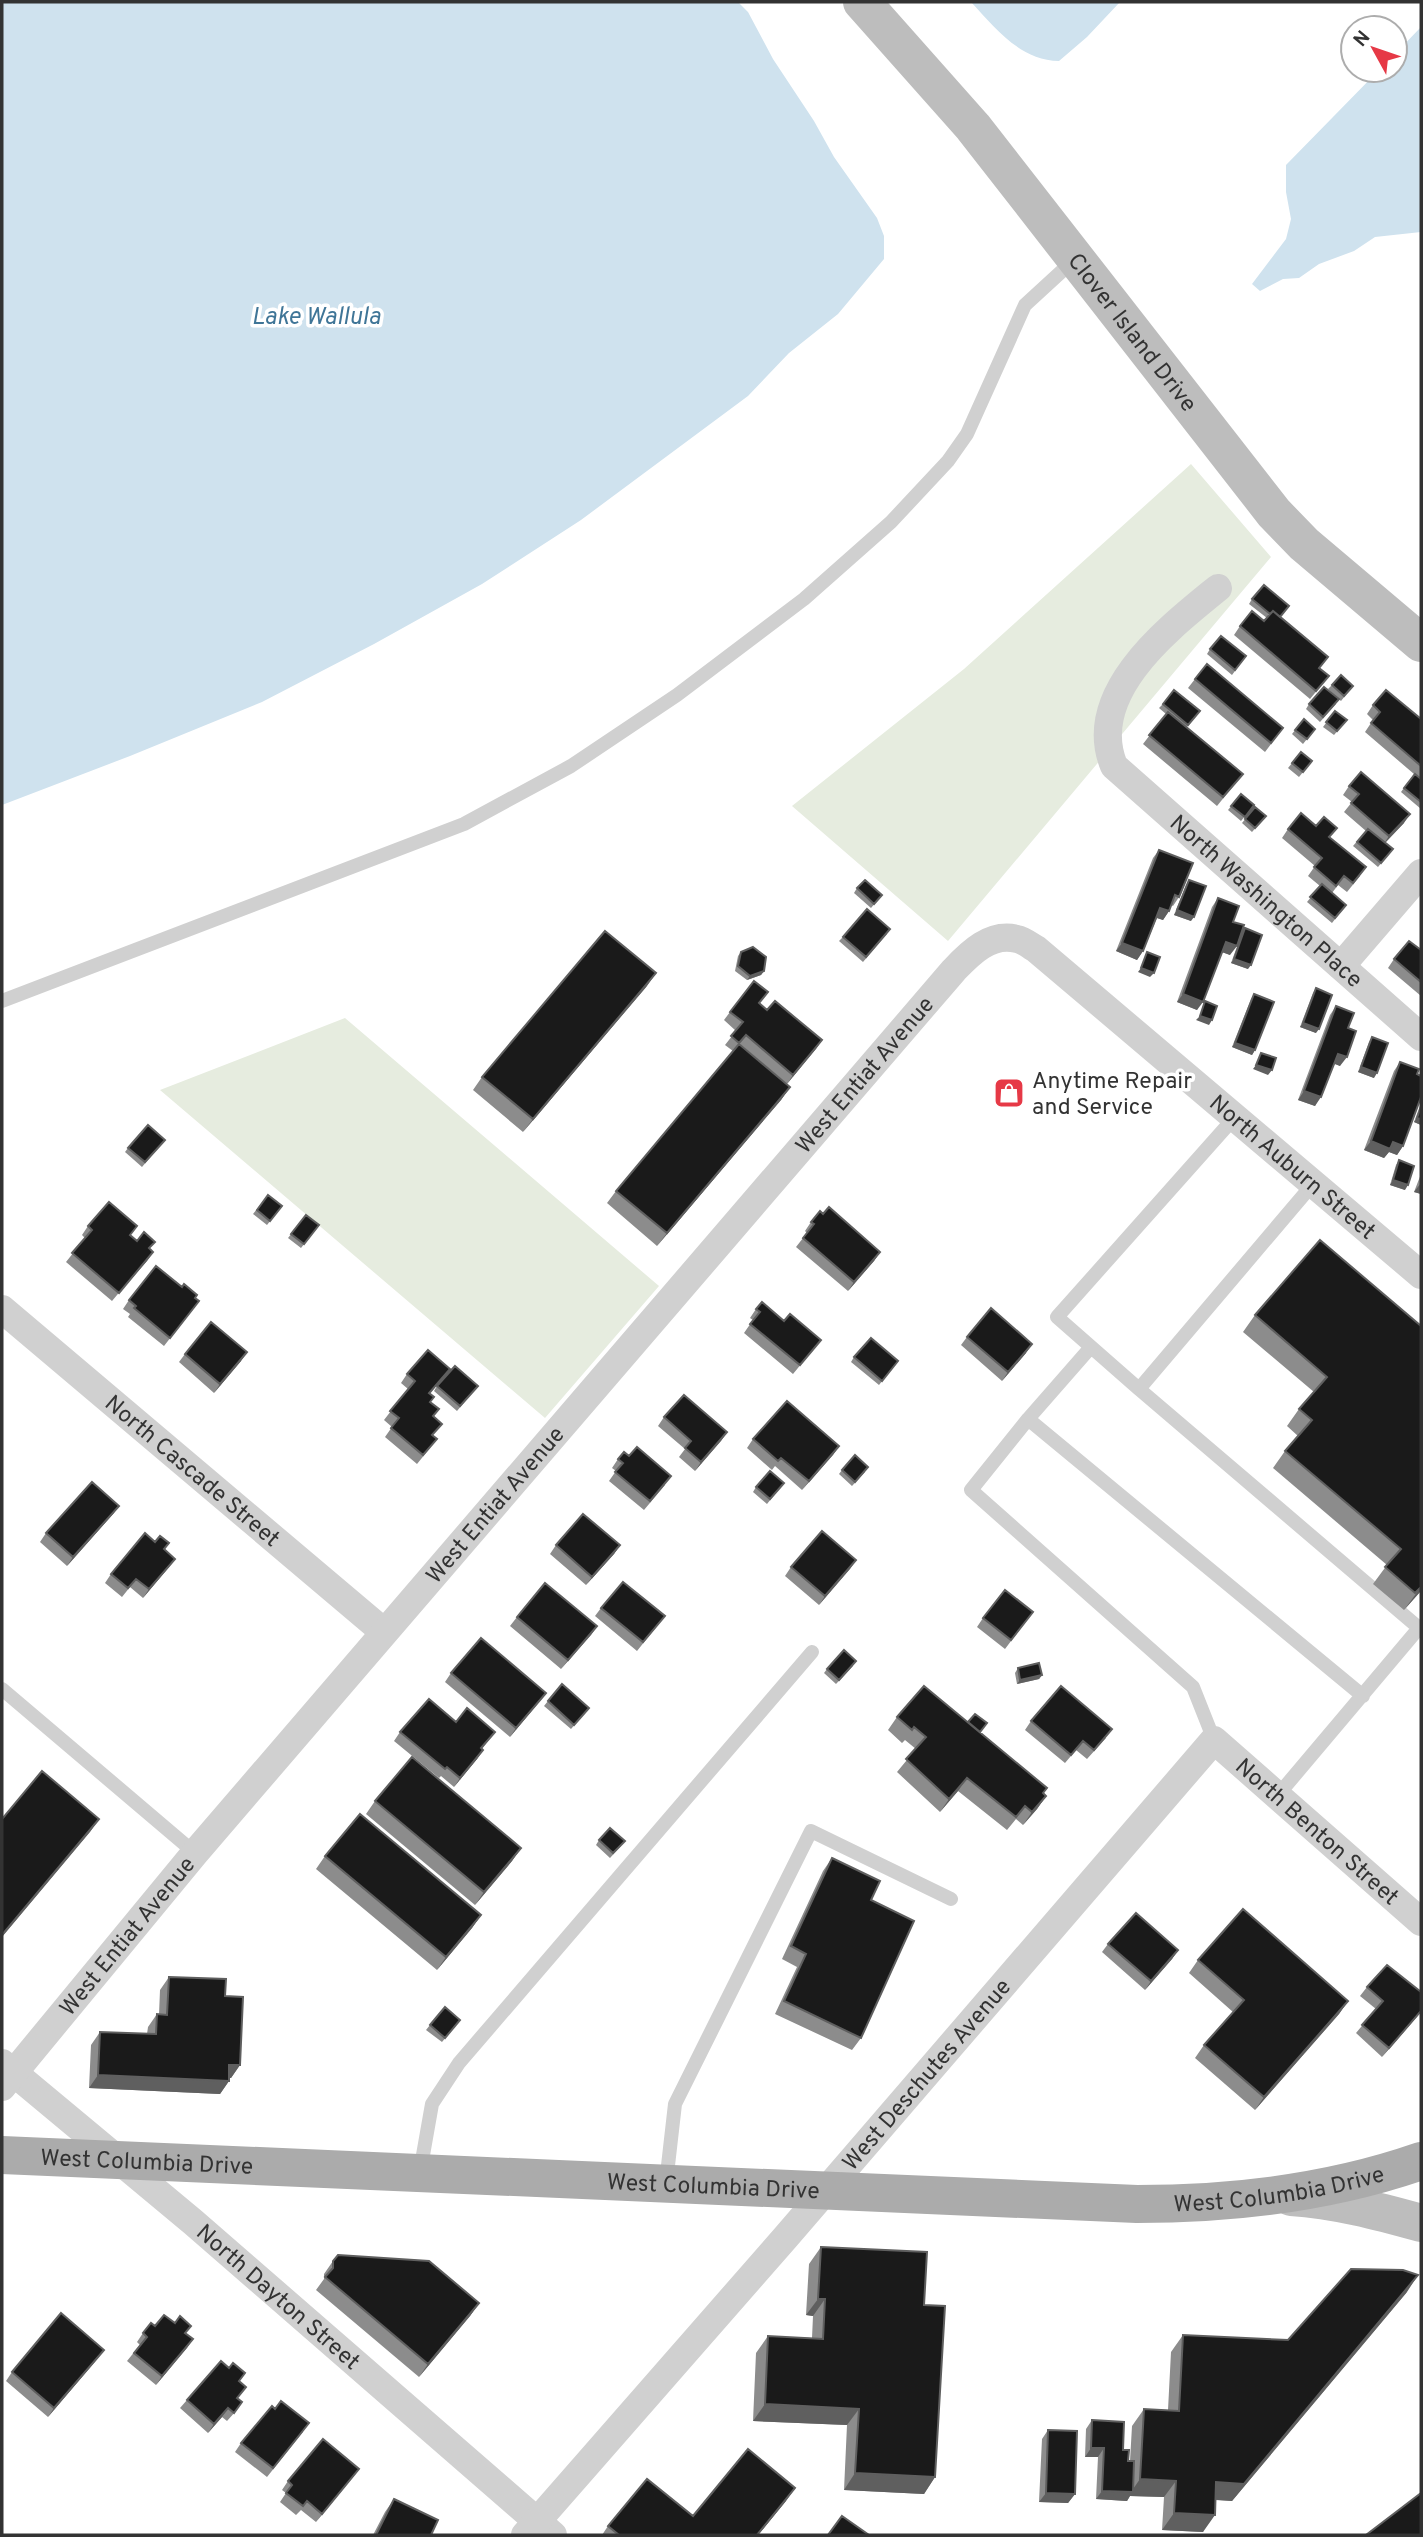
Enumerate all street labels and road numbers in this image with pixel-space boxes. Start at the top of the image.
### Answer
street label: Clover Island Drive [1060,248,1202,419]
street label: North Washington Place [1163,810,1368,996]
street label: West Entiat Avenue [791,992,942,1161]
street label: North Auburn Street [1202,1090,1381,1247]
street label: North Cascade Street [98,1390,285,1555]
street label: West Entiat Avenue [421,1422,572,1591]
street label: North Benton Street [1228,1753,1404,1913]
street label: West Entiat Avenue [54,1852,203,2023]
street label: West Deschutes Avenue [837,1974,1019,2178]
street label: West Columbia Drive [40,2145,254,2183]
street label: West Columbia Drive [1173,2161,1388,2220]
street label: West Columbia Drive [606,2169,820,2207]
street label: North Dayton Street [189,2219,365,2377]

